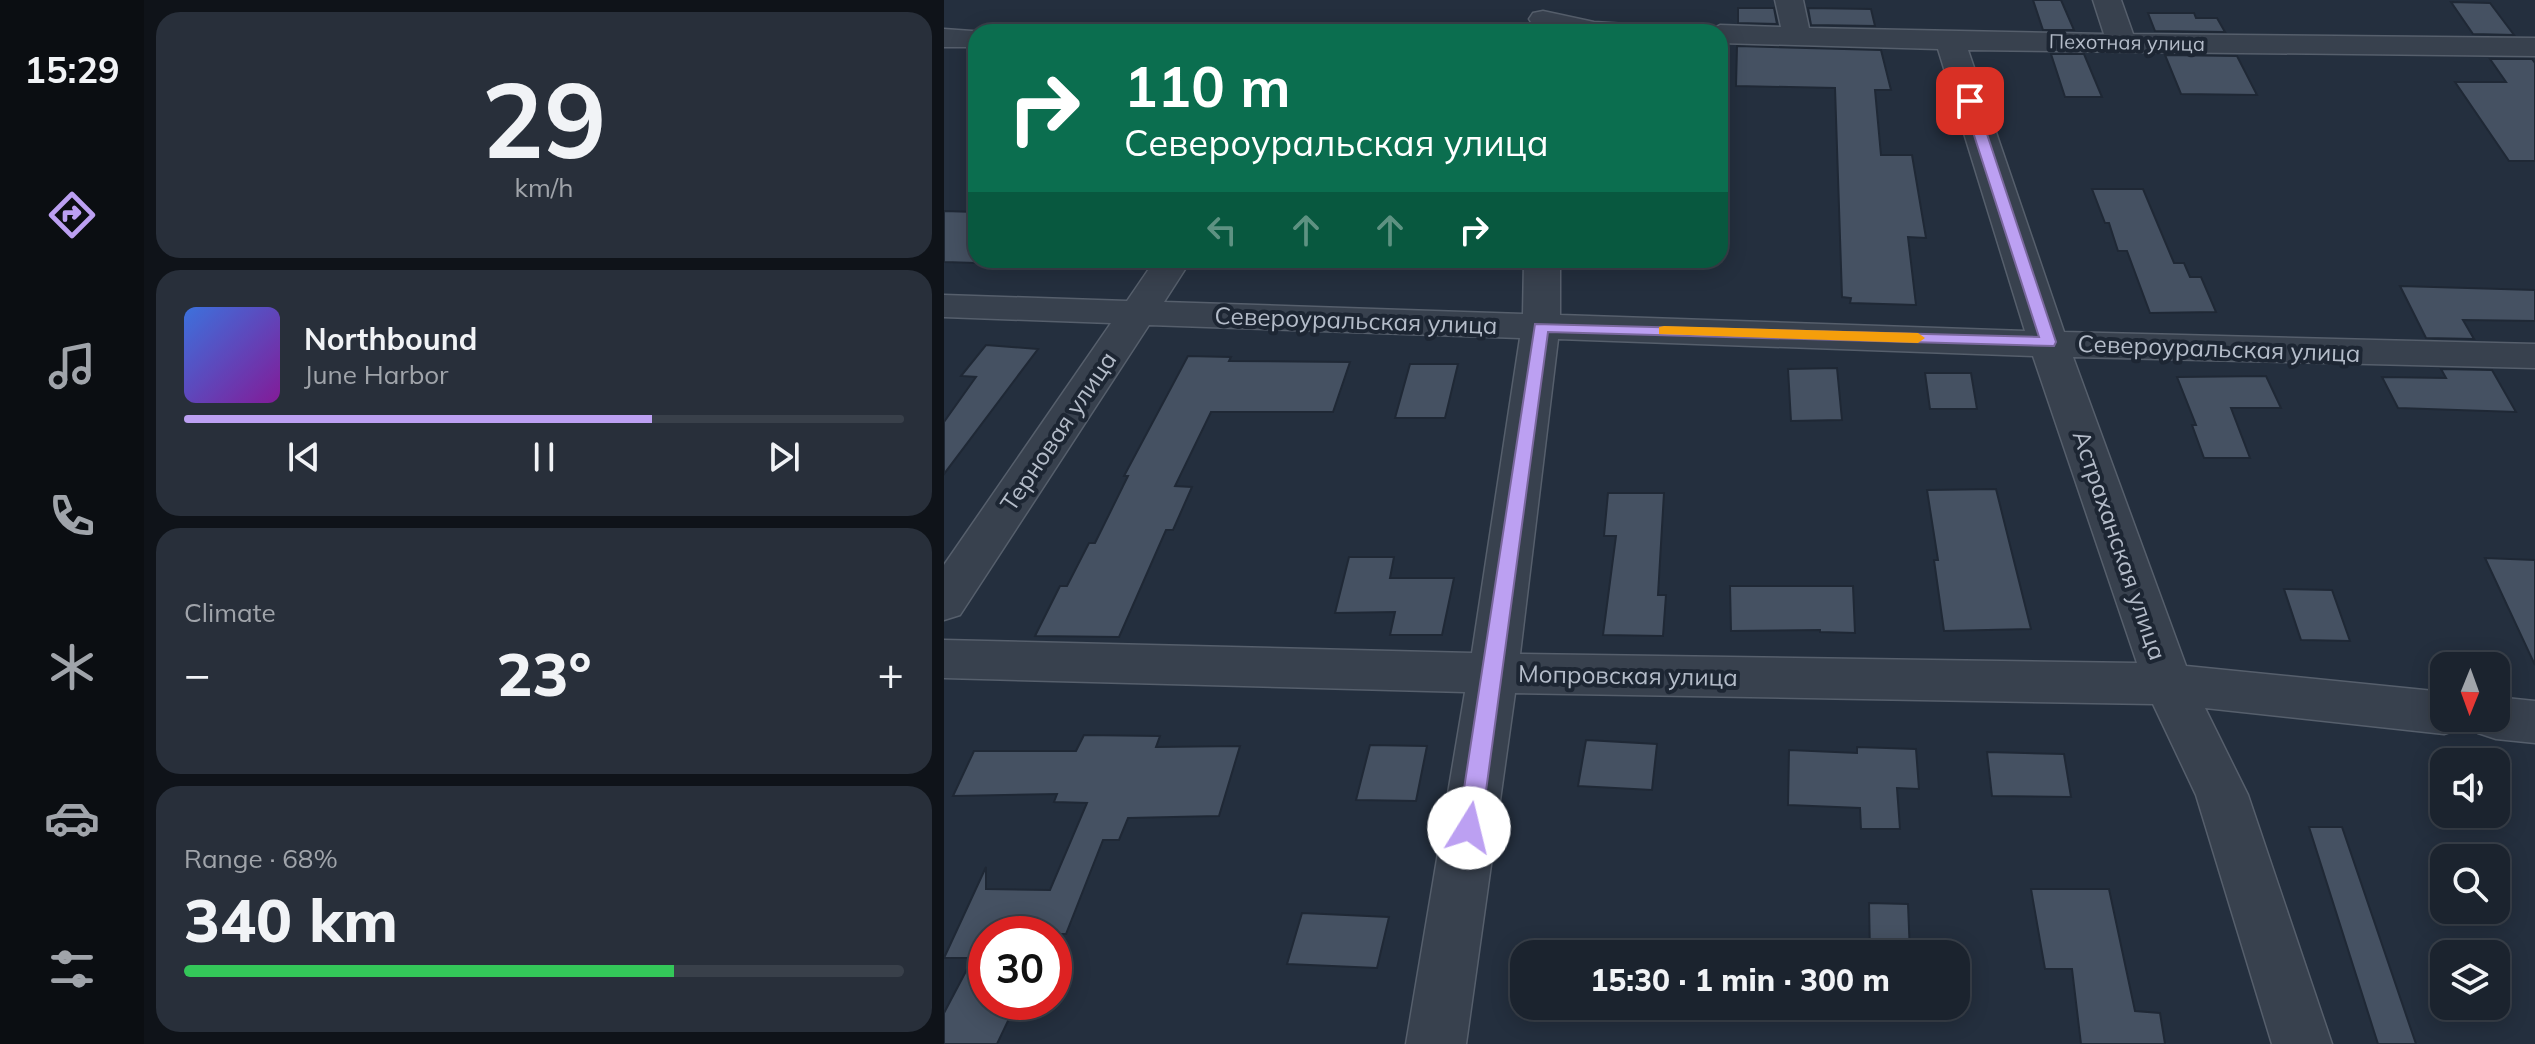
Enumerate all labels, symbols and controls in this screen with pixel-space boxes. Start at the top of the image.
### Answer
street label: Пехотная улица [2049,28,2205,56]
text: 15:29 [24,47,120,92]
text: 110 m [1124,51,1291,121]
text: 29 [482,53,606,184]
icon: right [992,56,1096,160]
pin [1936,67,2004,135]
icon: arrive [1948,79,1992,123]
text: Североуральская улица [1124,120,1549,165]
text: km/h [515,171,573,204]
icon: directions [44,187,100,243]
icon: left [1200,208,1244,252]
icon: ahead [1284,208,1328,252]
icon: ahead [1368,208,1412,252]
icon: right [1452,208,1496,252]
street label: Североуральская улица [1214,300,1498,340]
text: Northbound [304,320,477,358]
street label: Североуральская улица [2077,328,2361,368]
icon: music [44,338,100,394]
street label: Терновая улица [993,345,1123,517]
text: June Harbor [304,358,449,391]
street label: Астраханская улица [2067,426,2173,664]
icon: previous [282,435,326,479]
icon: pause [522,435,566,479]
icon: next [762,435,806,479]
icon: phone [44,488,100,544]
text: Climate [184,596,276,629]
text: 23° [496,636,592,711]
icon: climate [44,639,100,695]
text: − [184,646,210,701]
text: + [878,646,904,701]
north arrow [2430,652,2510,732]
map controls [2430,652,2510,1020]
street label: Мопровская улица [1518,658,1738,692]
button: sound [2430,748,2510,828]
position arrow [1427,786,1511,870]
icon: car [44,790,100,846]
text: Range · 68% [184,842,338,875]
button: search [2430,844,2510,924]
text: 340 km [184,882,398,957]
speed limit sign: 30 [968,916,1072,1020]
button: layers [2430,940,2510,1020]
icon: filters [44,941,100,997]
text: 15:30 · 1 min · 300 m [1590,961,1890,999]

